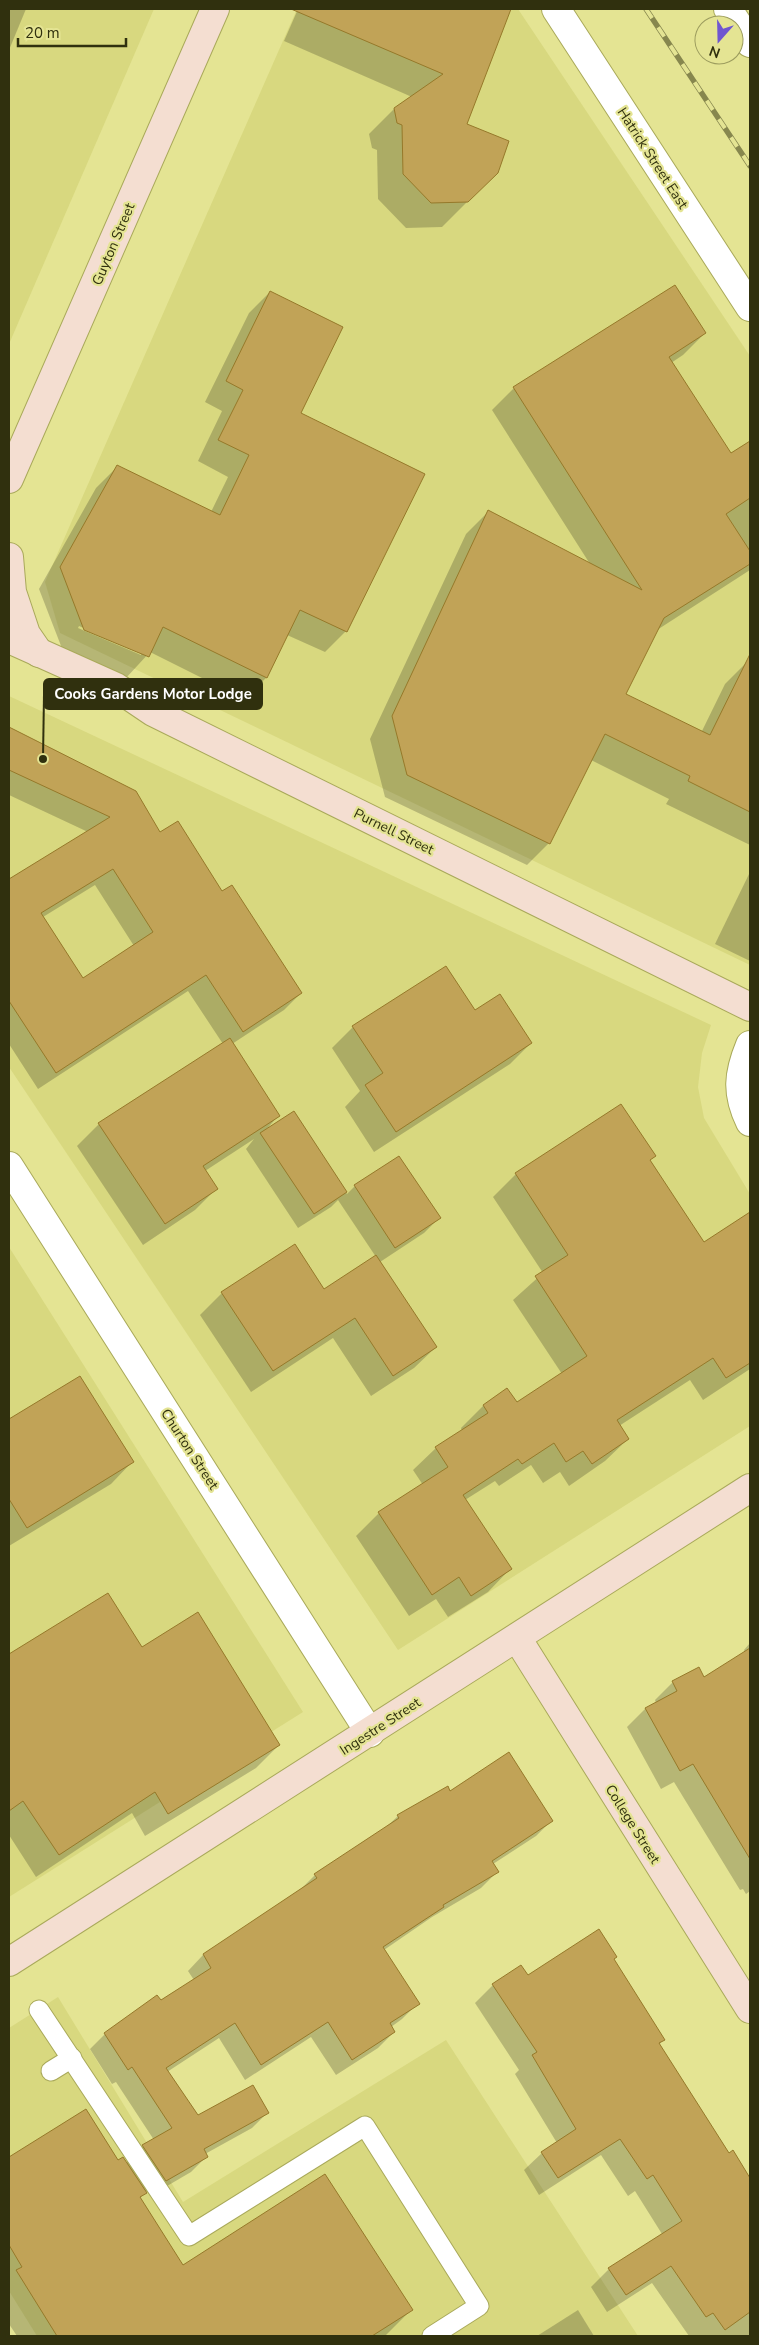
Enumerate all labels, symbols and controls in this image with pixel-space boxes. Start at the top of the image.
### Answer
scale bar [18,15,125,47]
north arrow [694,15,744,65]
text: 20 m [25,23,60,43]
text: N [707,41,723,62]
street label: Hatrick Street East [613,104,693,213]
street label: Guyton Street [88,200,139,288]
callout: Cooks Gardens Motor Lodge [44,679,262,709]
text: Cooks Gardens Motor Lodge [54,684,252,704]
street label: Purnell Street [350,804,437,859]
street label: Churton Street [156,1405,223,1494]
street label: Ingestre Street [336,1693,424,1760]
street label: College Street [601,1781,664,1867]

